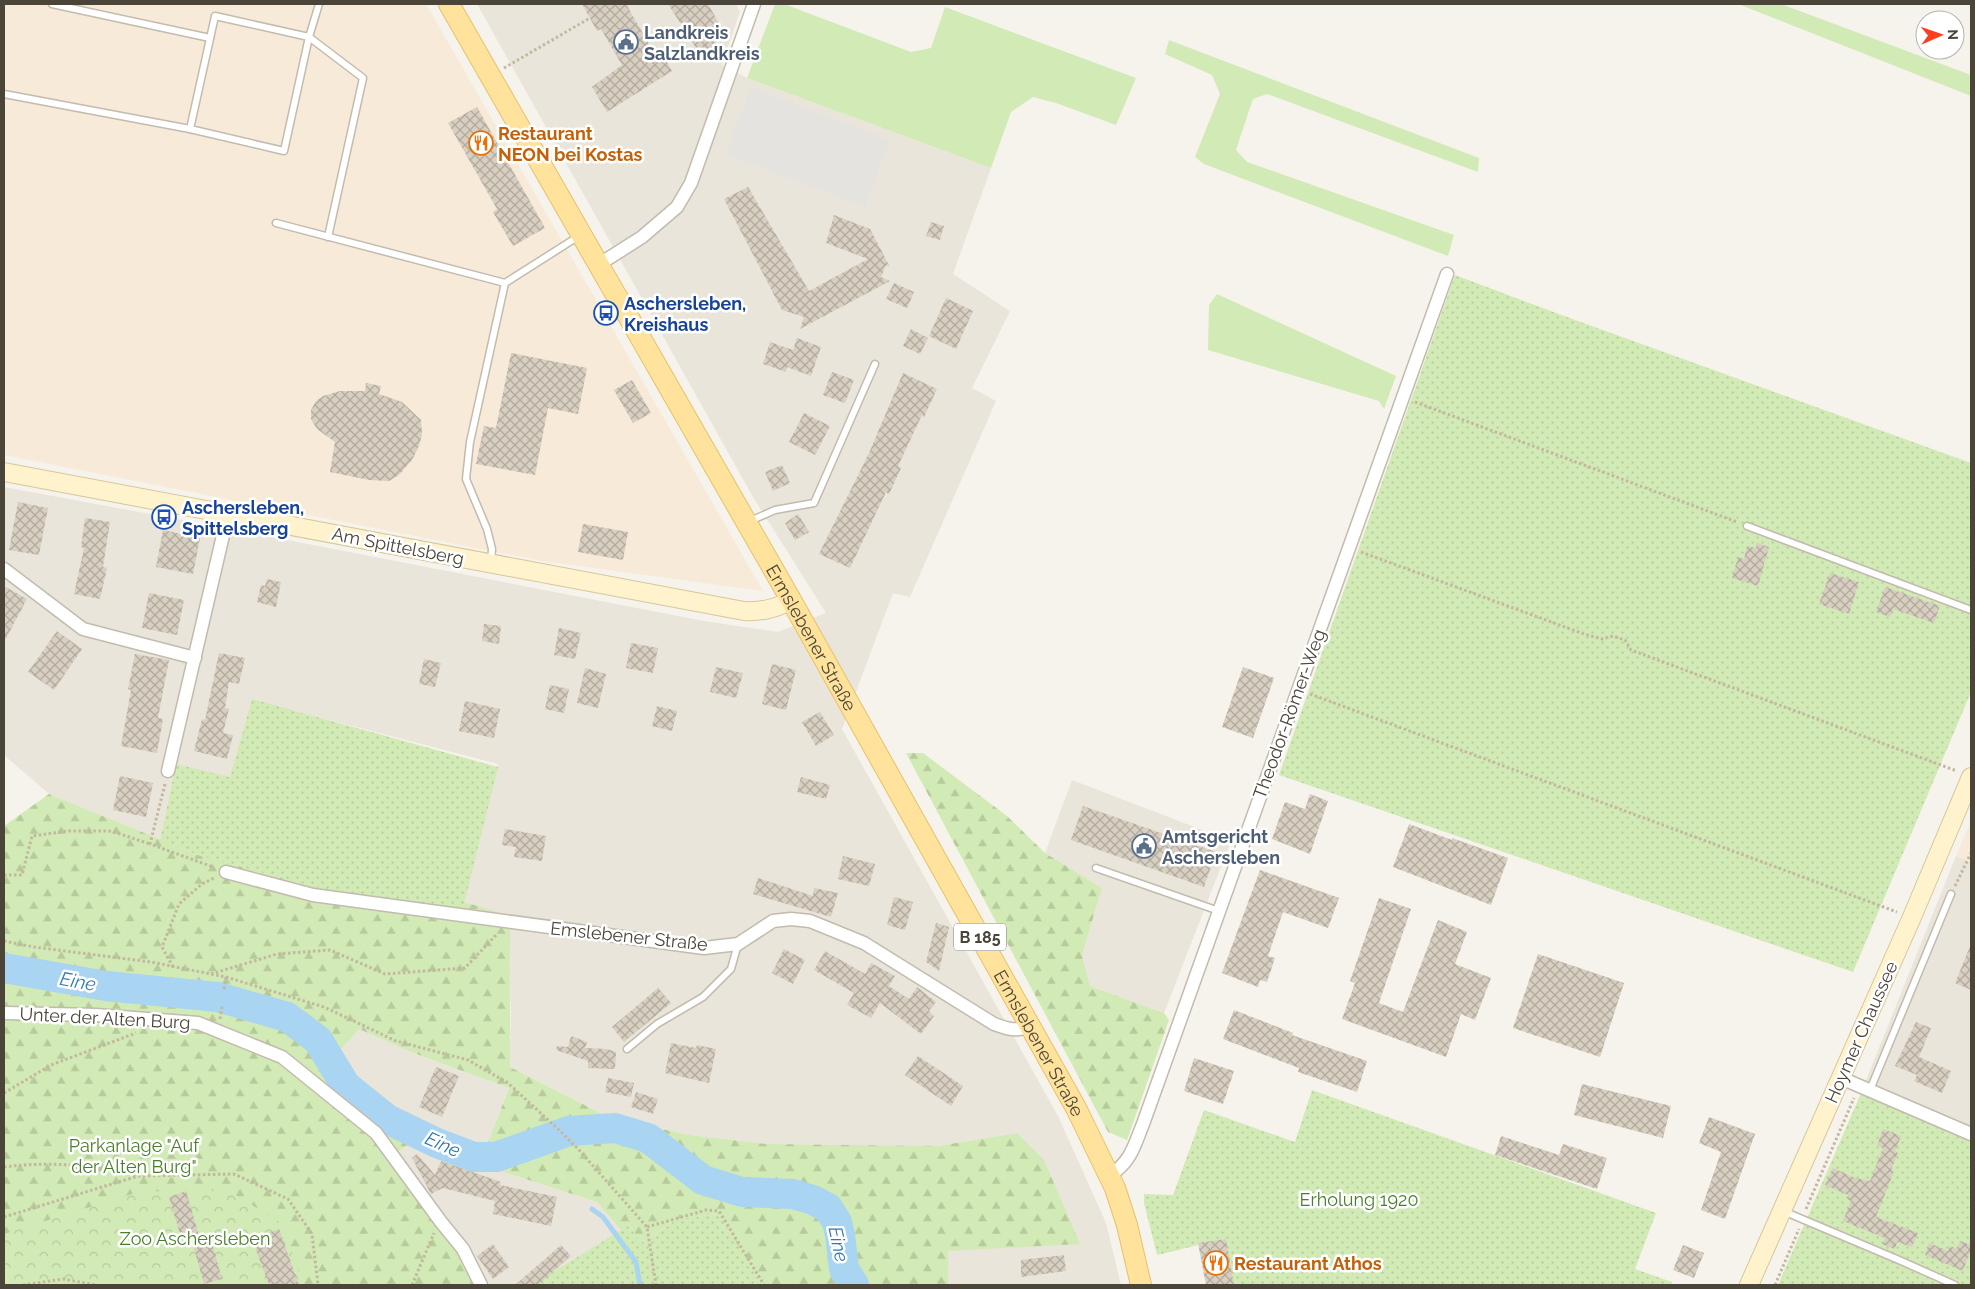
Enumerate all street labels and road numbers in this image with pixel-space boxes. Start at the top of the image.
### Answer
street label: Am Spittelsberg [330,523,466,569]
street label: Ermslebener Straße [762,561,862,715]
street label: Theodor-Römer-Weg [1249,626,1329,802]
street label: Emslebener Straße [549,917,709,955]
road number: B 185 [954,924,1006,950]
street label: Hoymer Chaussee [1820,958,1902,1106]
street label: Ermslebener Straße [990,966,1089,1120]
street label: Unter der Alten Burg [19,1003,191,1033]

